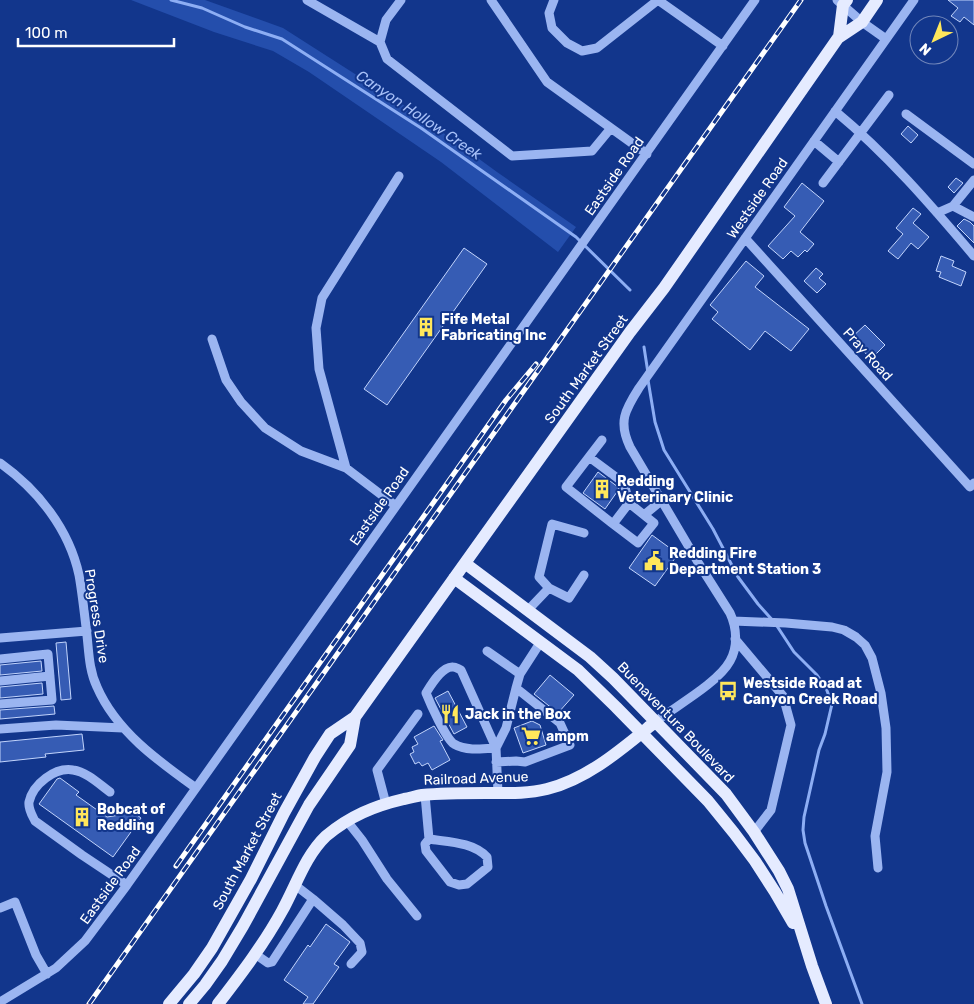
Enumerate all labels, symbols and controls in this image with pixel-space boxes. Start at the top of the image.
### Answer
scale bar [18,15,174,47]
north arrow [909,15,959,65]
text: 100 m [25,24,67,42]
text: N [916,39,935,59]
water label: Canyon Hollow Creek [353,66,485,164]
street label: Eastside Road [581,134,648,219]
street label: Westside Road [723,155,792,242]
place label: Fife Metal Fabricating Inc [441,311,546,344]
street label: South Market Street [541,311,632,427]
building icon: Fife Metal Fabricating Inc [415,316,437,338]
street label: Pray Road [839,324,896,384]
street label: Eastside Road [346,464,413,549]
place label: Redding Veterinary Clinic [617,473,733,506]
building icon: Redding Veterinary Clinic [591,478,613,500]
place label: Redding Fire Department Station 3 [669,545,821,578]
public building icon: Redding Fire Department Station 3 [643,550,665,572]
street label: Progress Drive [81,568,112,664]
street label: Buenaventura Boulevard [614,658,738,786]
place label: Westside Road at Canyon Creek Road [743,675,878,708]
bus stop icon: Westside Road at Canyon Creek Road [717,680,739,702]
restaurant icon: Jack in the Box [439,703,461,725]
place label: Jack in the Box [465,706,572,723]
supermarket icon: ampm [520,725,542,747]
place label: ampm [546,728,589,745]
street label: Railroad Avenue [423,768,529,789]
street label: South Market Street [209,789,286,913]
place label: Bobcat of Redding [97,801,166,834]
building icon: Bobcat of Redding [71,806,93,828]
street label: Eastside Road [76,843,144,928]

